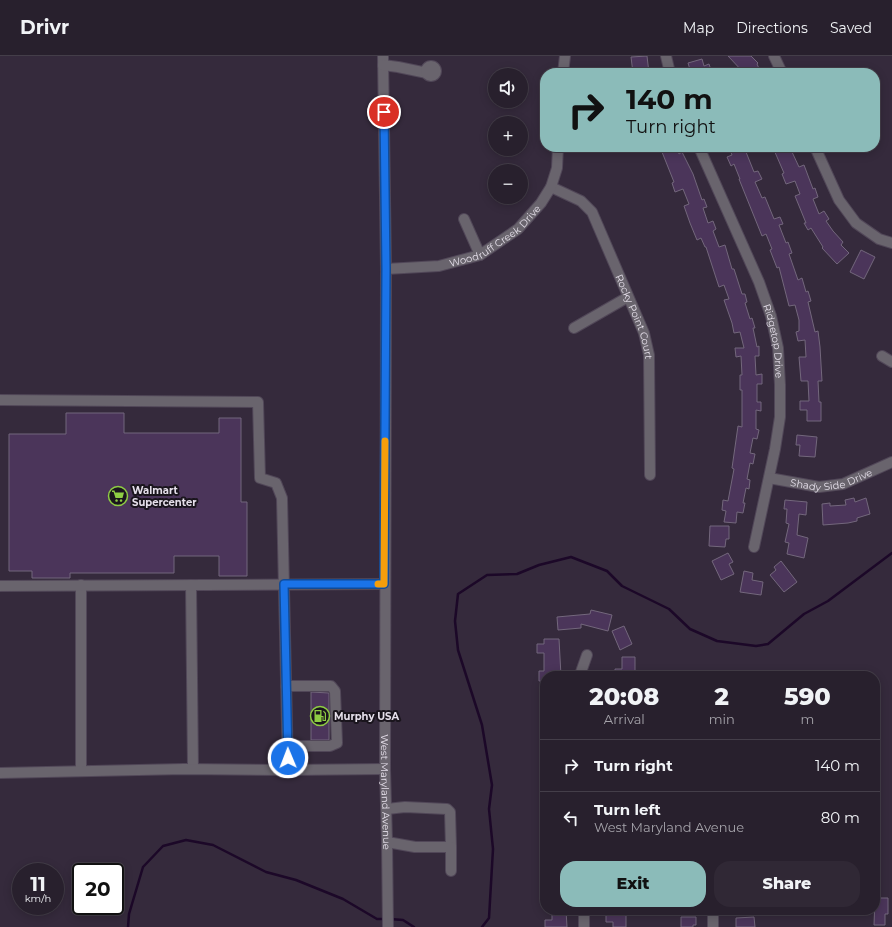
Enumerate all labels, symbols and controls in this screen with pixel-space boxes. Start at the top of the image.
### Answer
text: Drivr [20,16,69,39]
text: Map [683,19,714,37]
text: Directions [736,19,808,37]
text: Saved [830,19,872,37]
map controls [488,68,528,204]
button: sound [488,68,528,108]
text: 140 m [626,82,713,116]
icon: right [560,84,612,136]
pin [367,95,401,129]
icon: arrive [373,101,395,123]
button: + [488,116,528,156]
text: Turn right [626,116,716,138]
button: − [488,164,528,204]
street label: Woodruff Creek Drive [448,202,543,269]
street label: Rocky Point Court [613,272,656,359]
street label: Ridgetop Drive [761,302,786,378]
street label: Shady Side Drive [789,465,874,494]
place label: Walmart Supercenter [132,484,197,509]
supermarket icon: Walmart Supercenter [107,485,129,507]
text: 20:08 [589,682,659,711]
text: 2 [715,682,729,711]
text: 590 [784,682,831,711]
fuel station icon: Murphy USA [309,705,331,727]
place label: Murphy USA [334,710,399,723]
text: Arrival [604,711,645,727]
text: min [709,711,735,727]
text: m [800,711,814,727]
street label: West Maryland Avenue [378,734,394,850]
position arrow [267,737,309,779]
icon: right [560,755,582,777]
text: Turn right [594,756,673,775]
text: 140 m [815,756,860,775]
text: Turn left [594,800,661,819]
icon: left [560,807,582,829]
text: 80 m [821,808,860,827]
text: West Maryland Avenue [594,819,744,835]
button: Exit [560,861,706,907]
button: Share [714,861,860,907]
speed limit sign: 20 [72,863,124,915]
text: 11 [30,872,46,896]
text: km/h [25,892,51,905]

